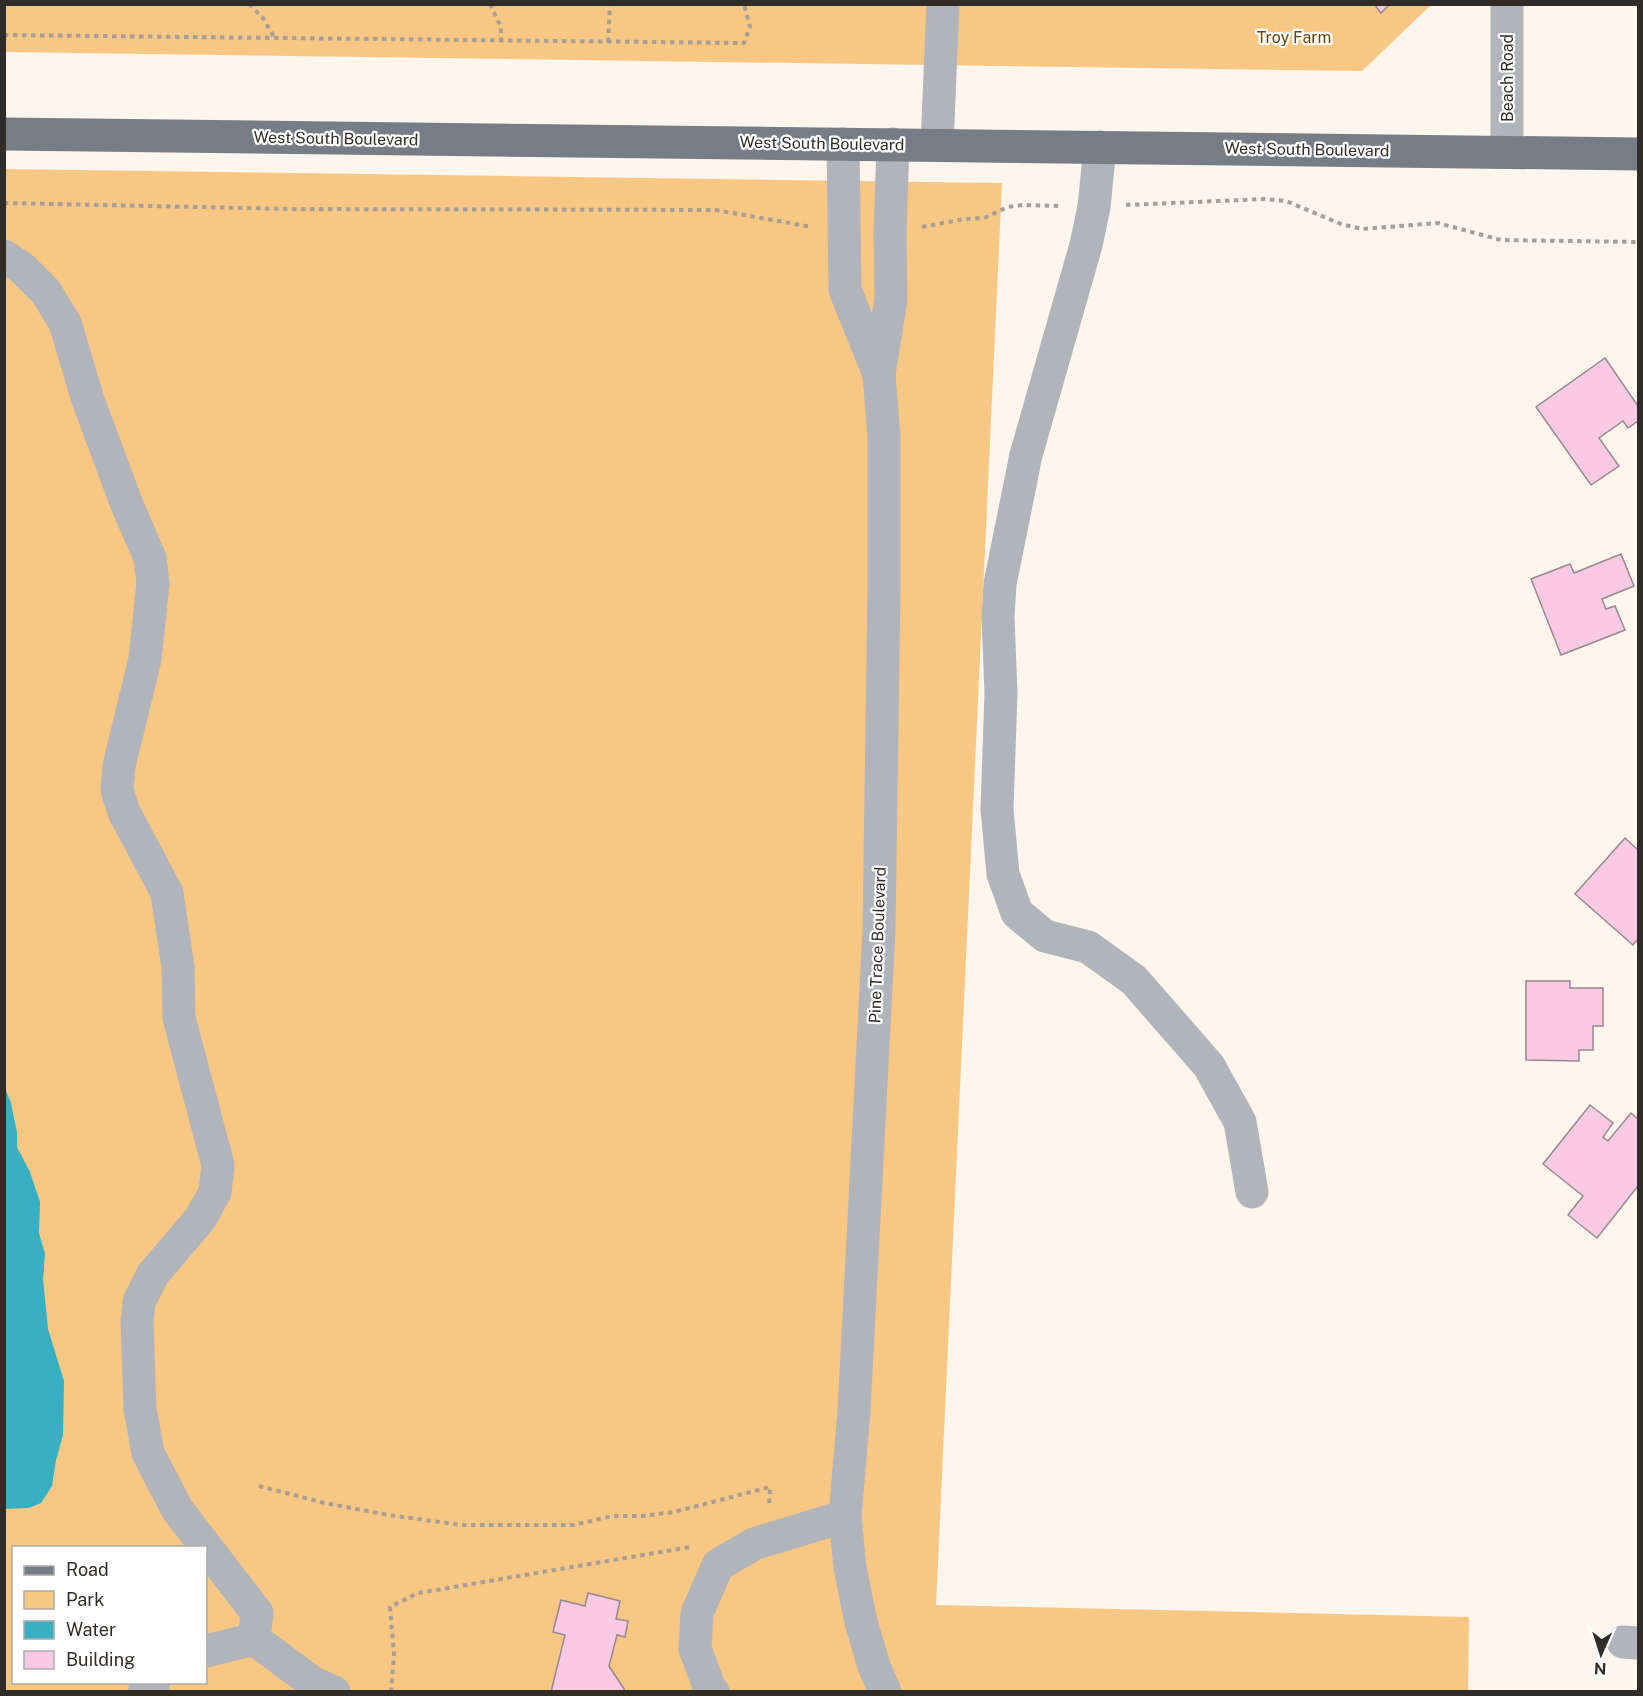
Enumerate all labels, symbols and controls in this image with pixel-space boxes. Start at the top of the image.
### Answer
park label: Troy Farm [1257,28,1331,47]
street label: Beach Road [1498,34,1517,122]
street label: West South Boulevard [253,128,419,149]
street label: West South Boulevard [739,133,905,154]
street label: West South Boulevard [1224,139,1390,160]
street label: Pine Trace Boulevard [865,866,890,1024]
legend [12,1546,207,1684]
text: Road [66,1559,109,1580]
text: Park [66,1589,104,1610]
text: Water [66,1619,116,1640]
north arrow [1571,1624,1631,1684]
text: Building [66,1649,135,1670]
text: N [1593,1659,1607,1678]

